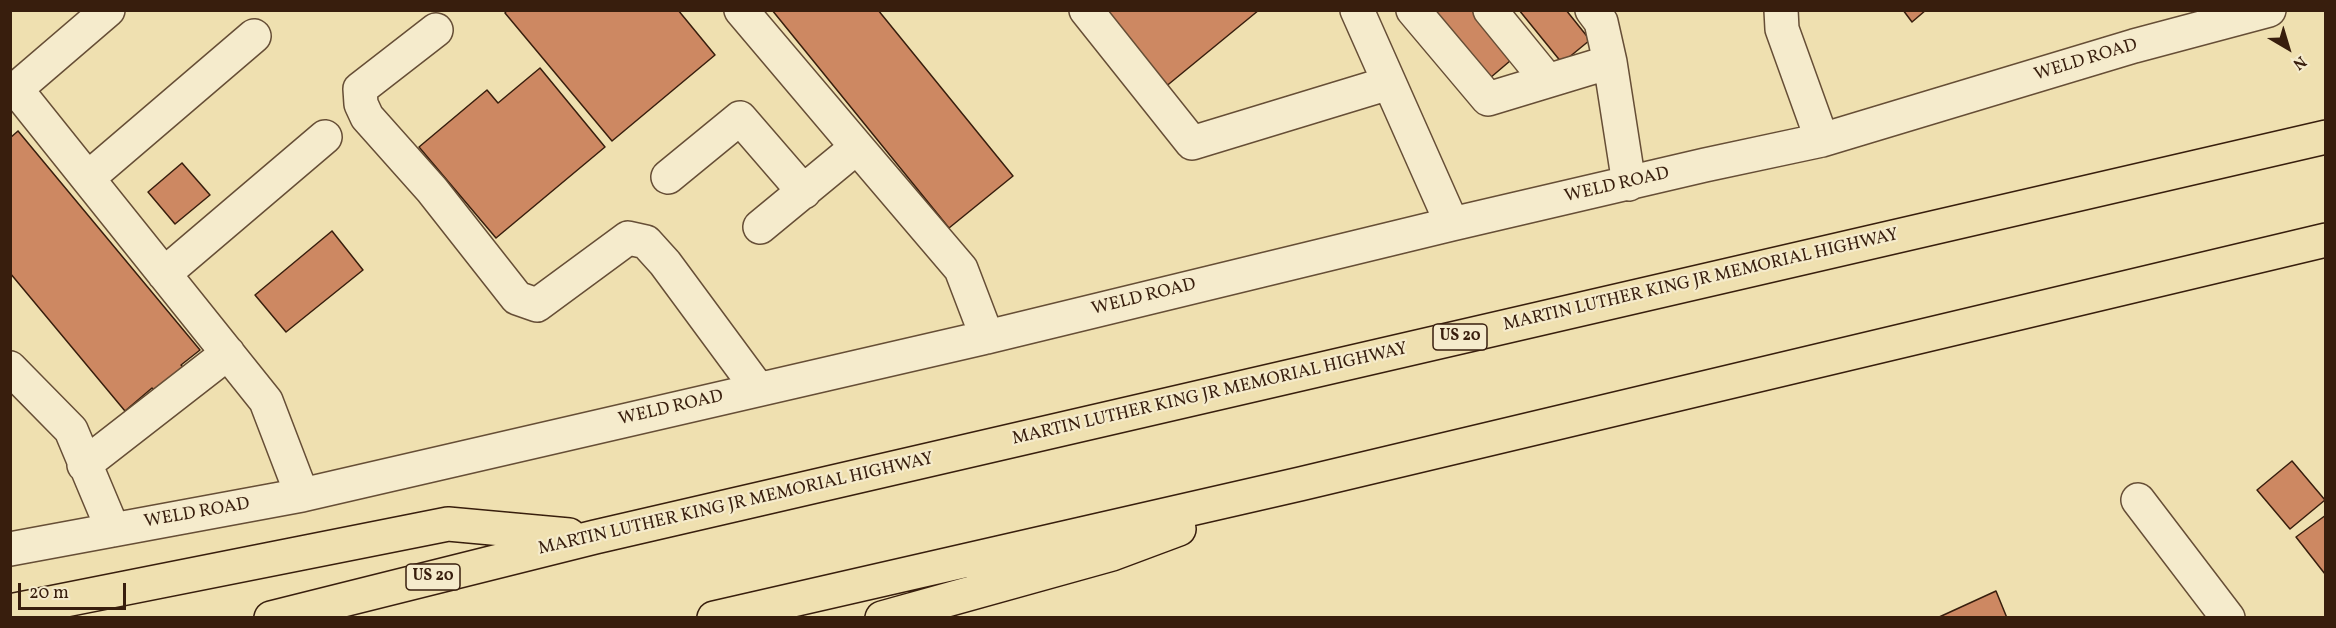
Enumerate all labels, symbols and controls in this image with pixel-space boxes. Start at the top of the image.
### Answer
north arrow [2258,18,2318,78]
street label: WELD ROAD [2032,35,2140,87]
text: N [2288,50,2310,74]
street label: WELD ROAD [1563,163,1671,209]
street label: MARTIN LUTHER KING JR MEMORIAL HIGHWAY [1501,225,1901,337]
street label: WELD ROAD [1090,275,1198,321]
road number: US 20 [1433,324,1487,350]
street label: MARTIN LUTHER KING JR MEMORIAL HIGHWAY [1010,339,1410,451]
street label: WELD ROAD [617,386,725,432]
street label: MARTIN LUTHER KING JR MEMORIAL HIGHWAY [536,449,936,561]
street label: WELD ROAD [143,494,251,534]
road number: US 20 [406,564,460,590]
scale bar [21,571,129,609]
text: 20 m [29,581,69,606]

